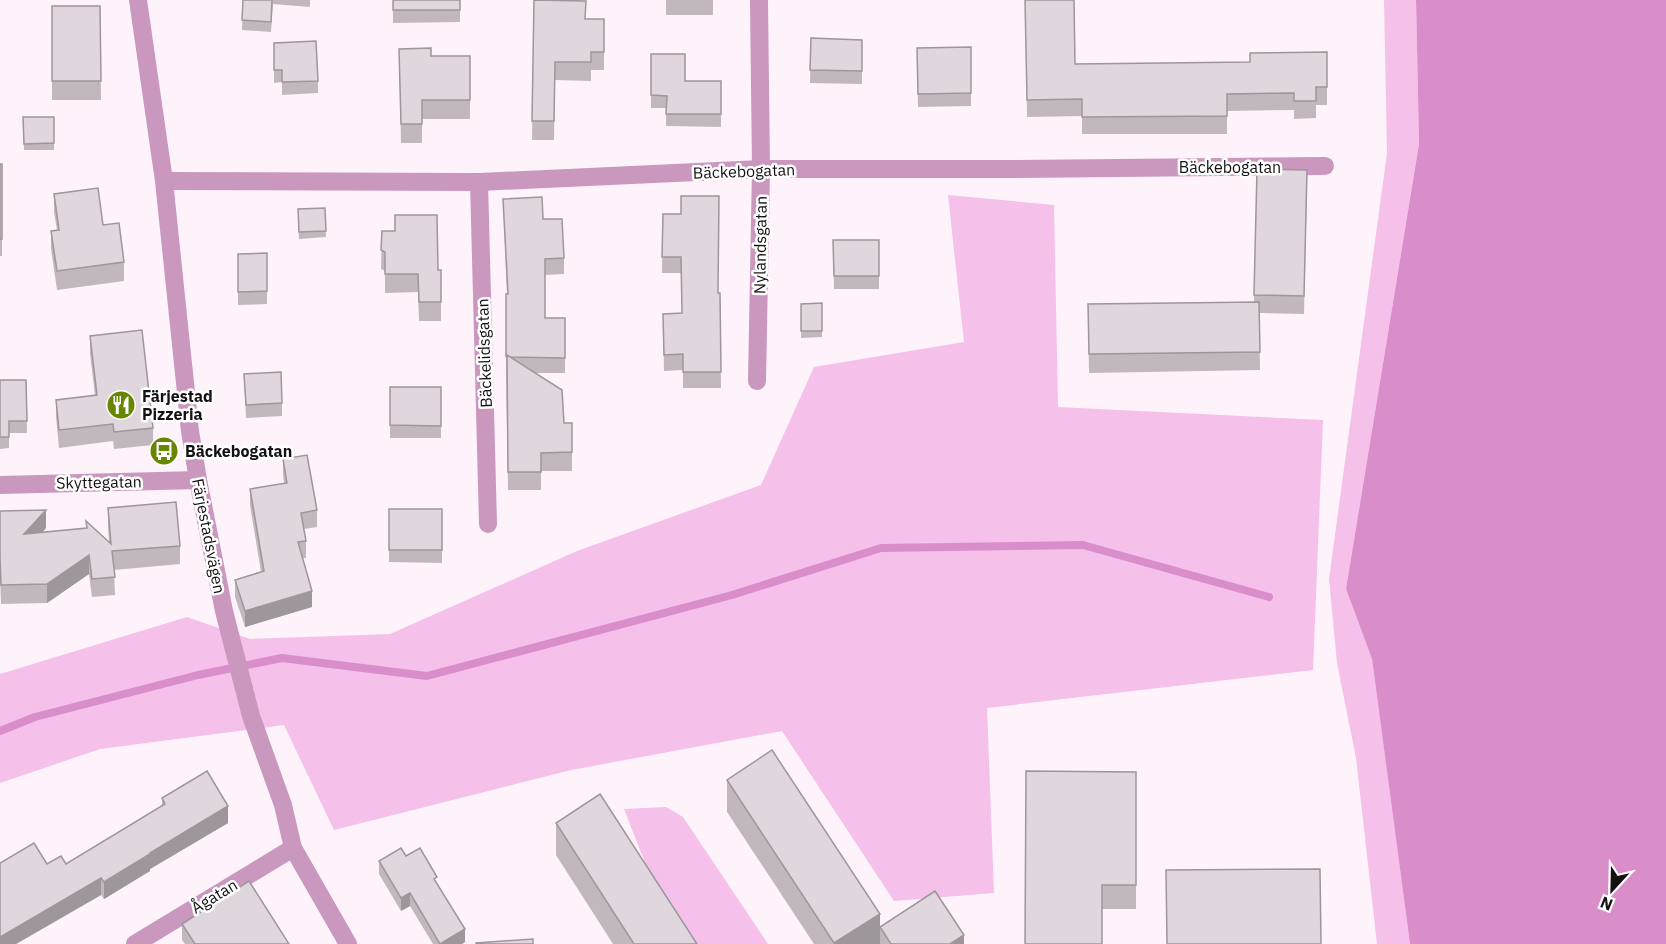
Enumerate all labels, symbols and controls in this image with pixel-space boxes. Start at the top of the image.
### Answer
street label: Bäckebogatan [1179,157,1281,177]
street label: Bäckebogatan [692,159,796,183]
street label: Nylandsgatan [749,196,771,294]
street label: Bäckelidsgatan [472,298,496,408]
place label: Färjestad Pizzeria [142,386,213,424]
restaurant icon: Färjestad Pizzeria [105,389,137,421]
bus stop icon: Bäckebogatan [148,435,180,467]
place label: Bäckebogatan [185,441,292,461]
street label: Skyttegatan [56,471,142,493]
street label: Färjestadsvägen [188,477,230,595]
north arrow [1582,860,1642,920]
street label: Ågatan [187,874,241,918]
text: N [1597,892,1616,915]

